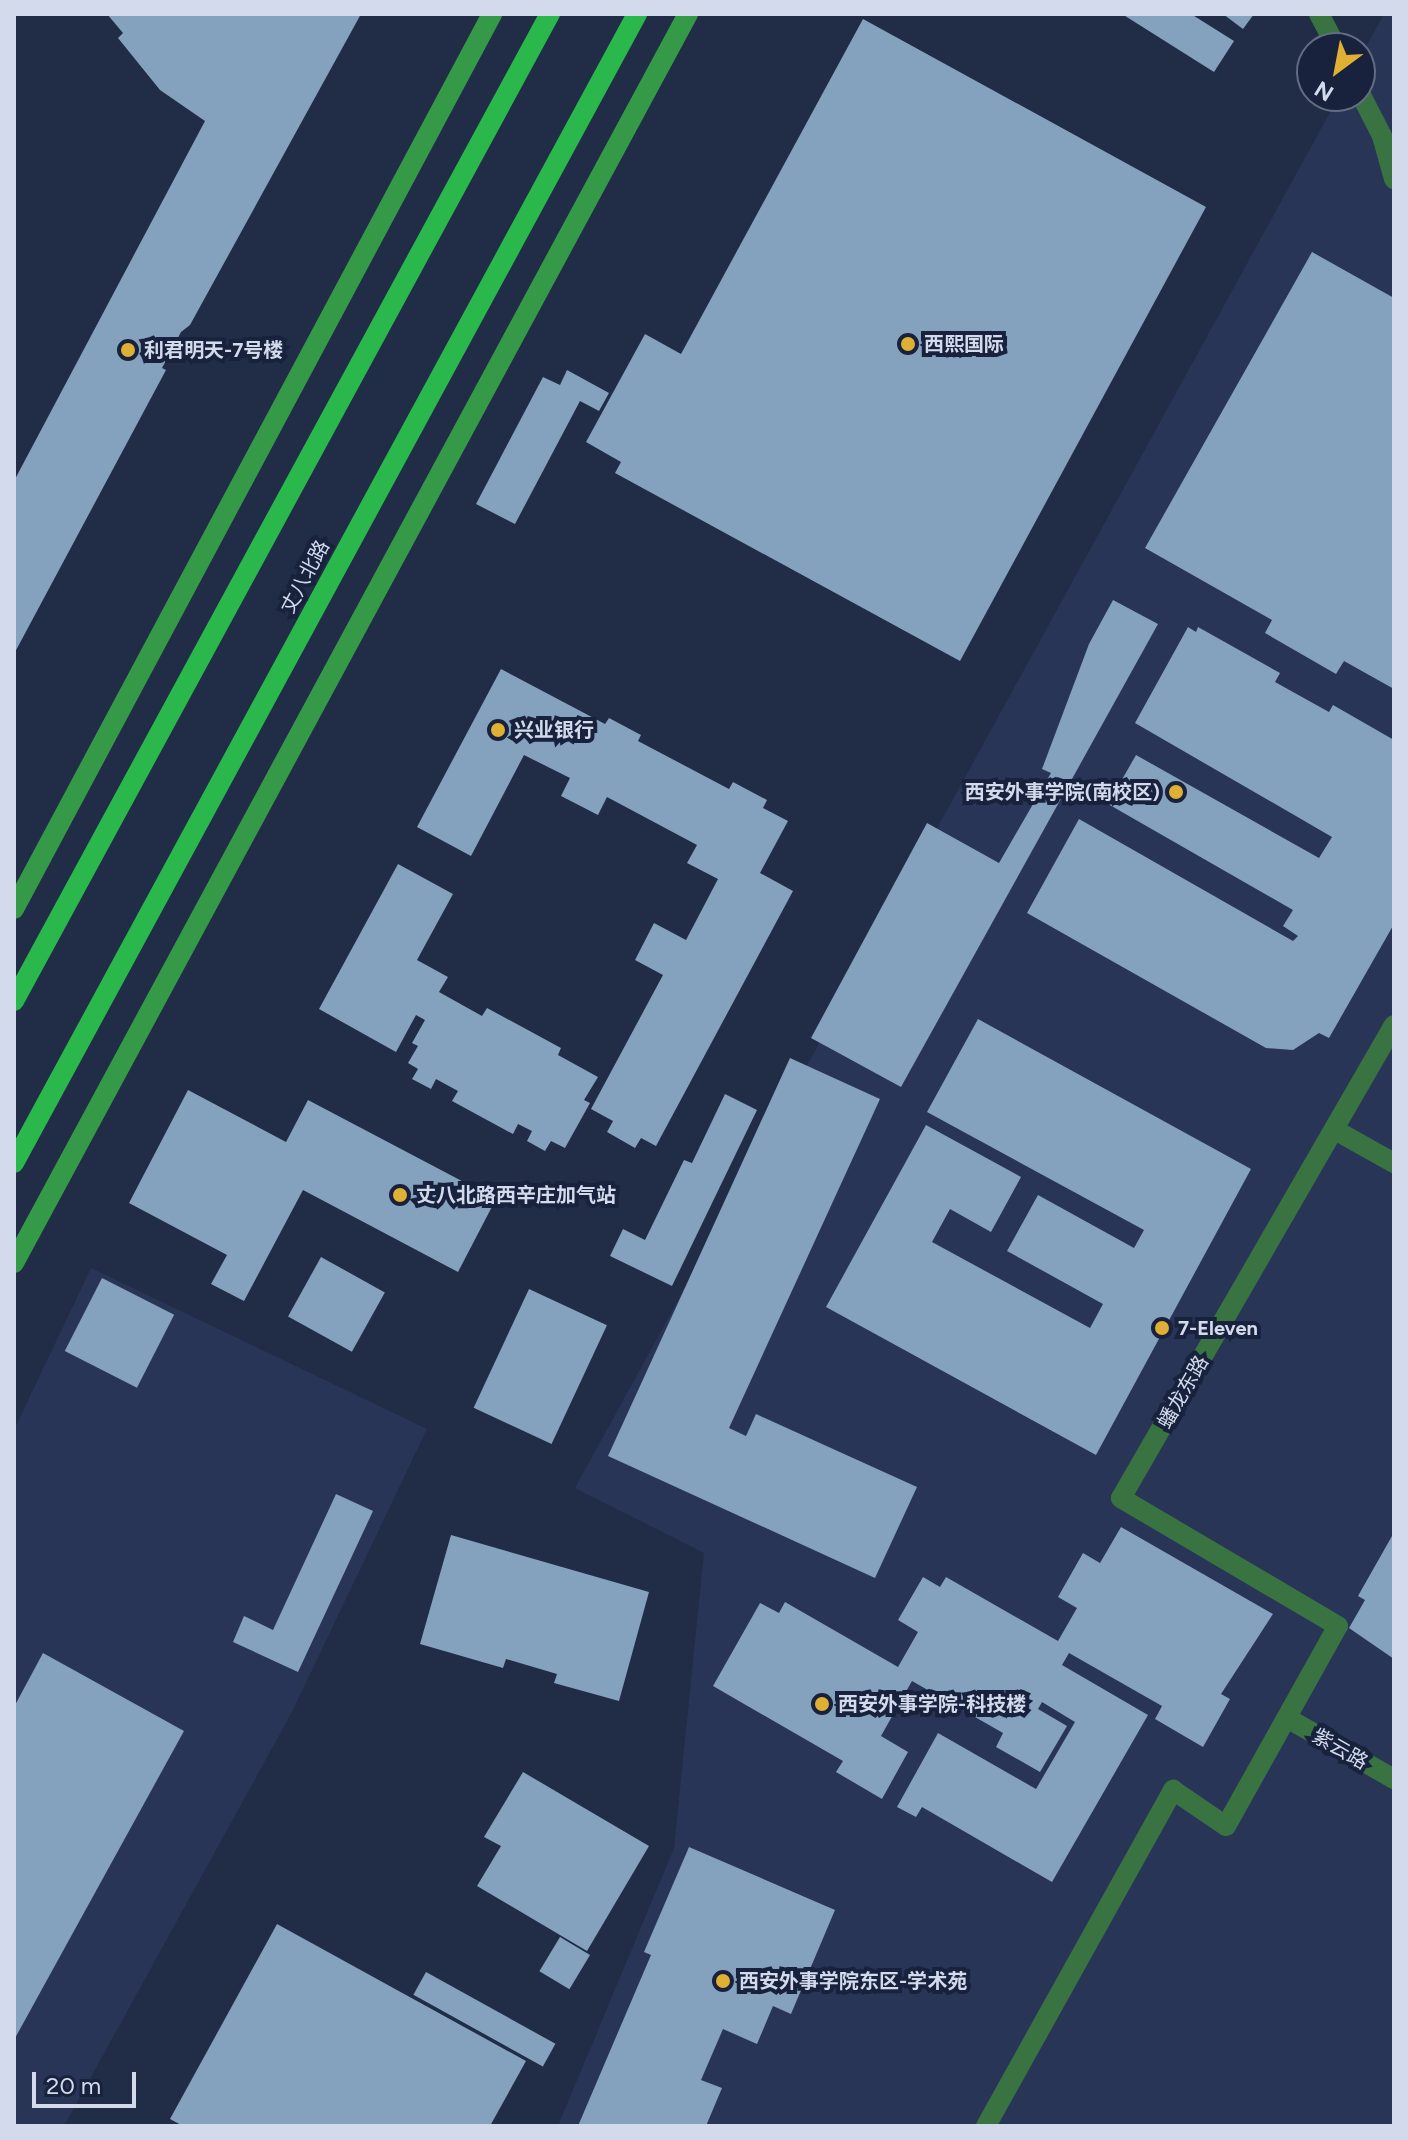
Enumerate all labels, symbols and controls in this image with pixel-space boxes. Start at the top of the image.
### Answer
north arrow [1296,32,1376,112]
text: N [1310,75,1338,107]
place label: 西熙国际 [924,332,1004,356]
marker: 西熙国际 [899,335,917,353]
place label: 利君明天-7号楼 [144,338,283,362]
marker: 利君明天-7号楼 [119,341,137,359]
street label: 丈八北路 [276,536,334,618]
place label: 兴业银行 [514,718,594,742]
marker: 兴业银行 [489,721,507,739]
place label: 西安外事学院(南校区) [965,780,1160,804]
marker: 西安外事学院(南校区) [1167,783,1185,801]
place label: 丈八北路西辛庄加气站 [416,1183,616,1207]
marker: 丈八北路西辛庄加气站 [391,1186,409,1204]
place label: 7-Eleven [1178,1316,1258,1340]
marker: 7-Eleven [1153,1319,1171,1337]
street label: 蟠龙东路 [1153,1351,1213,1433]
place label: 西安外事学院-科技楼 [838,1692,1026,1716]
marker: 西安外事学院-科技楼 [813,1695,831,1713]
street label: 紫云路 [1308,1724,1372,1774]
place label: 西安外事学院东区-学术苑 [739,1969,967,1993]
marker: 西安外事学院东区-学术苑 [714,1972,732,1990]
scale bar [36,2056,140,2106]
text: 20 m [46,2071,101,2100]

